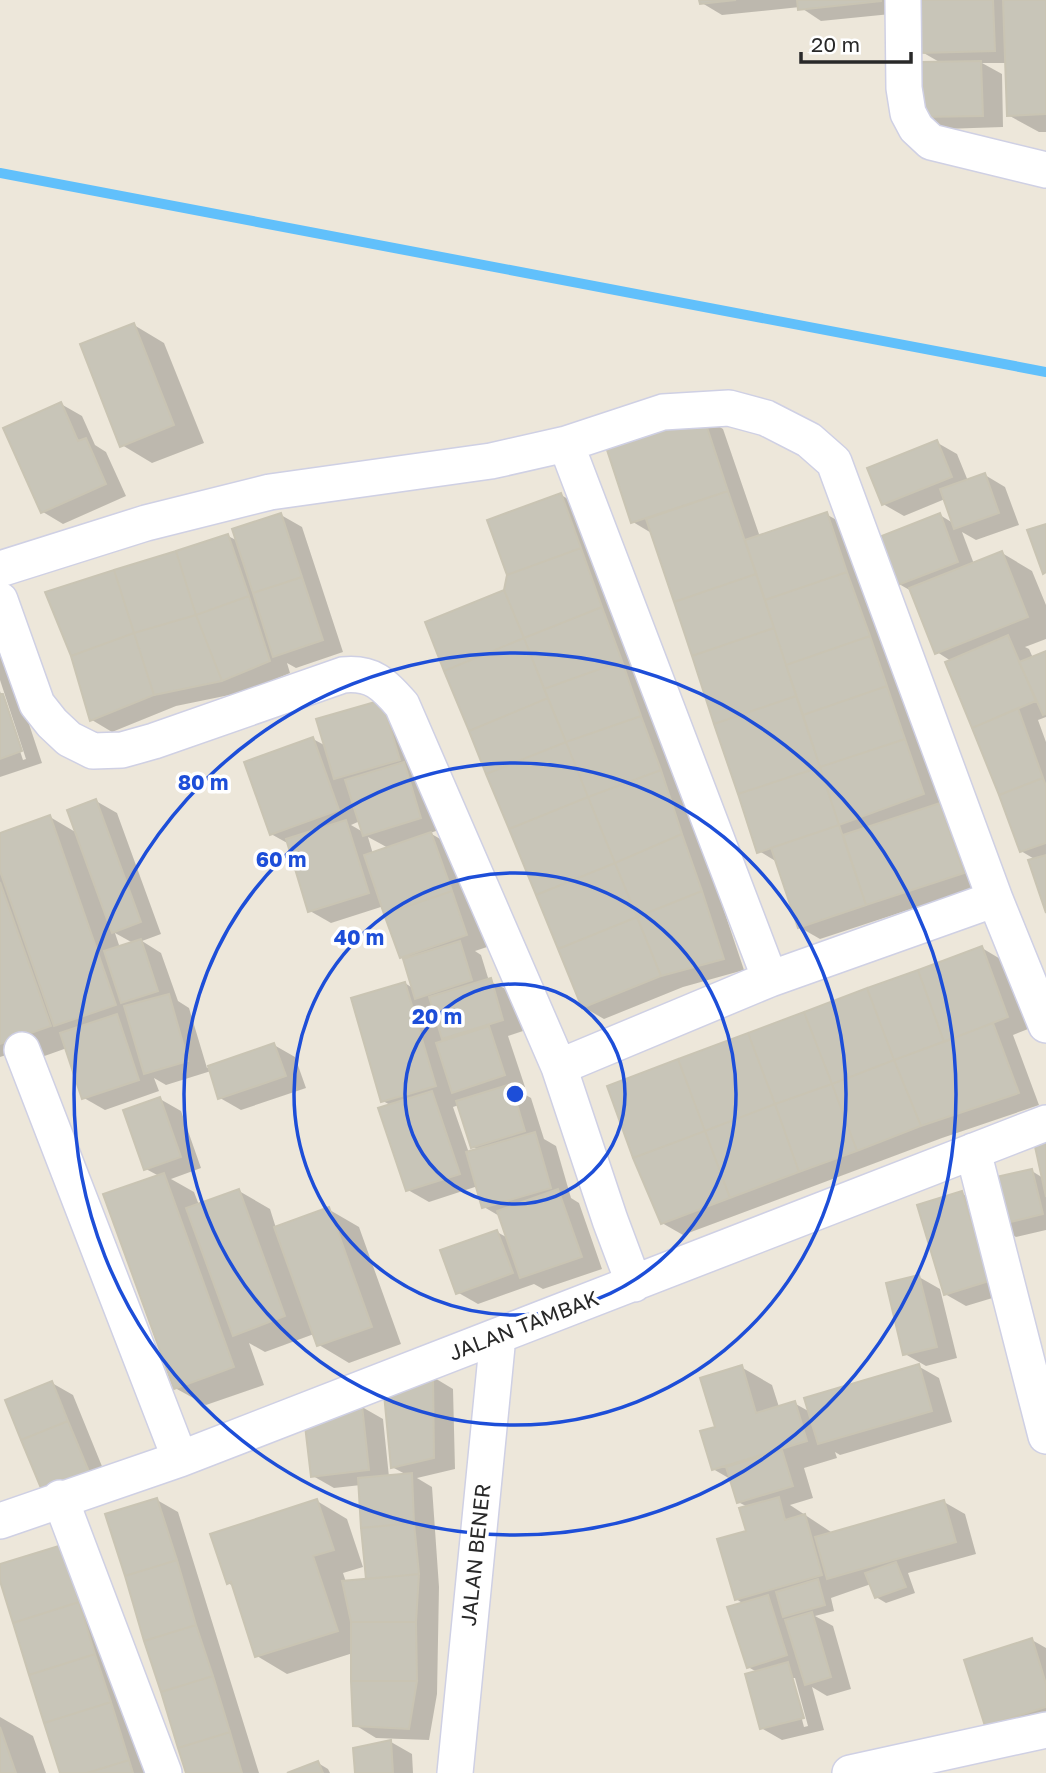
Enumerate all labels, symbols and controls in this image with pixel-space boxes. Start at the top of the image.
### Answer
scale bar [801,21,911,65]
text: 20 m [811,31,860,57]
text: 80 m [178,769,228,795]
text: 60 m [256,846,306,872]
text: 40 m [334,924,384,950]
text: 20 m [412,1003,462,1029]
centre of rings [503,1082,527,1106]
street label: JALAN TAMBAK [445,1285,602,1366]
street label: JALAN BENER [455,1482,495,1627]

